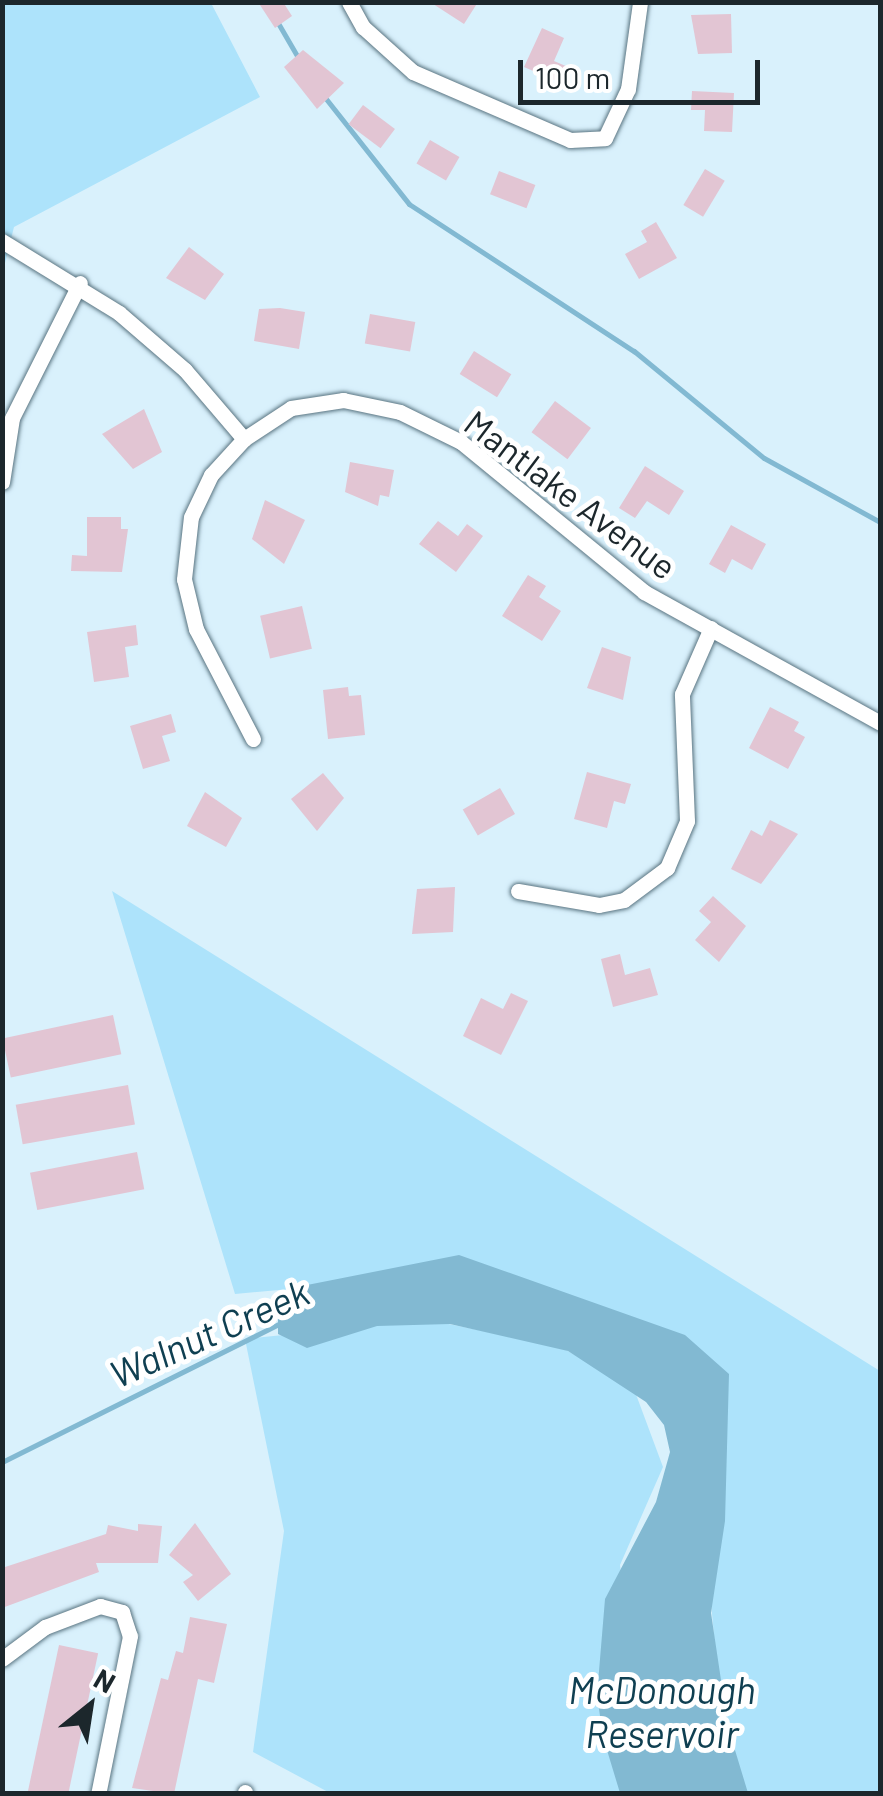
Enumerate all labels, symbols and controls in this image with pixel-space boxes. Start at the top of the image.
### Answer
scale bar [523,40,766,102]
text: 100 m [535,59,610,95]
street label: Mantlake Avenue [457,401,685,587]
water label: Walnut Creek [102,1269,316,1397]
north arrow [40,1656,140,1756]
text: N [88,1661,122,1699]
water label: McDonough Reservoir [568,1667,756,1756]

